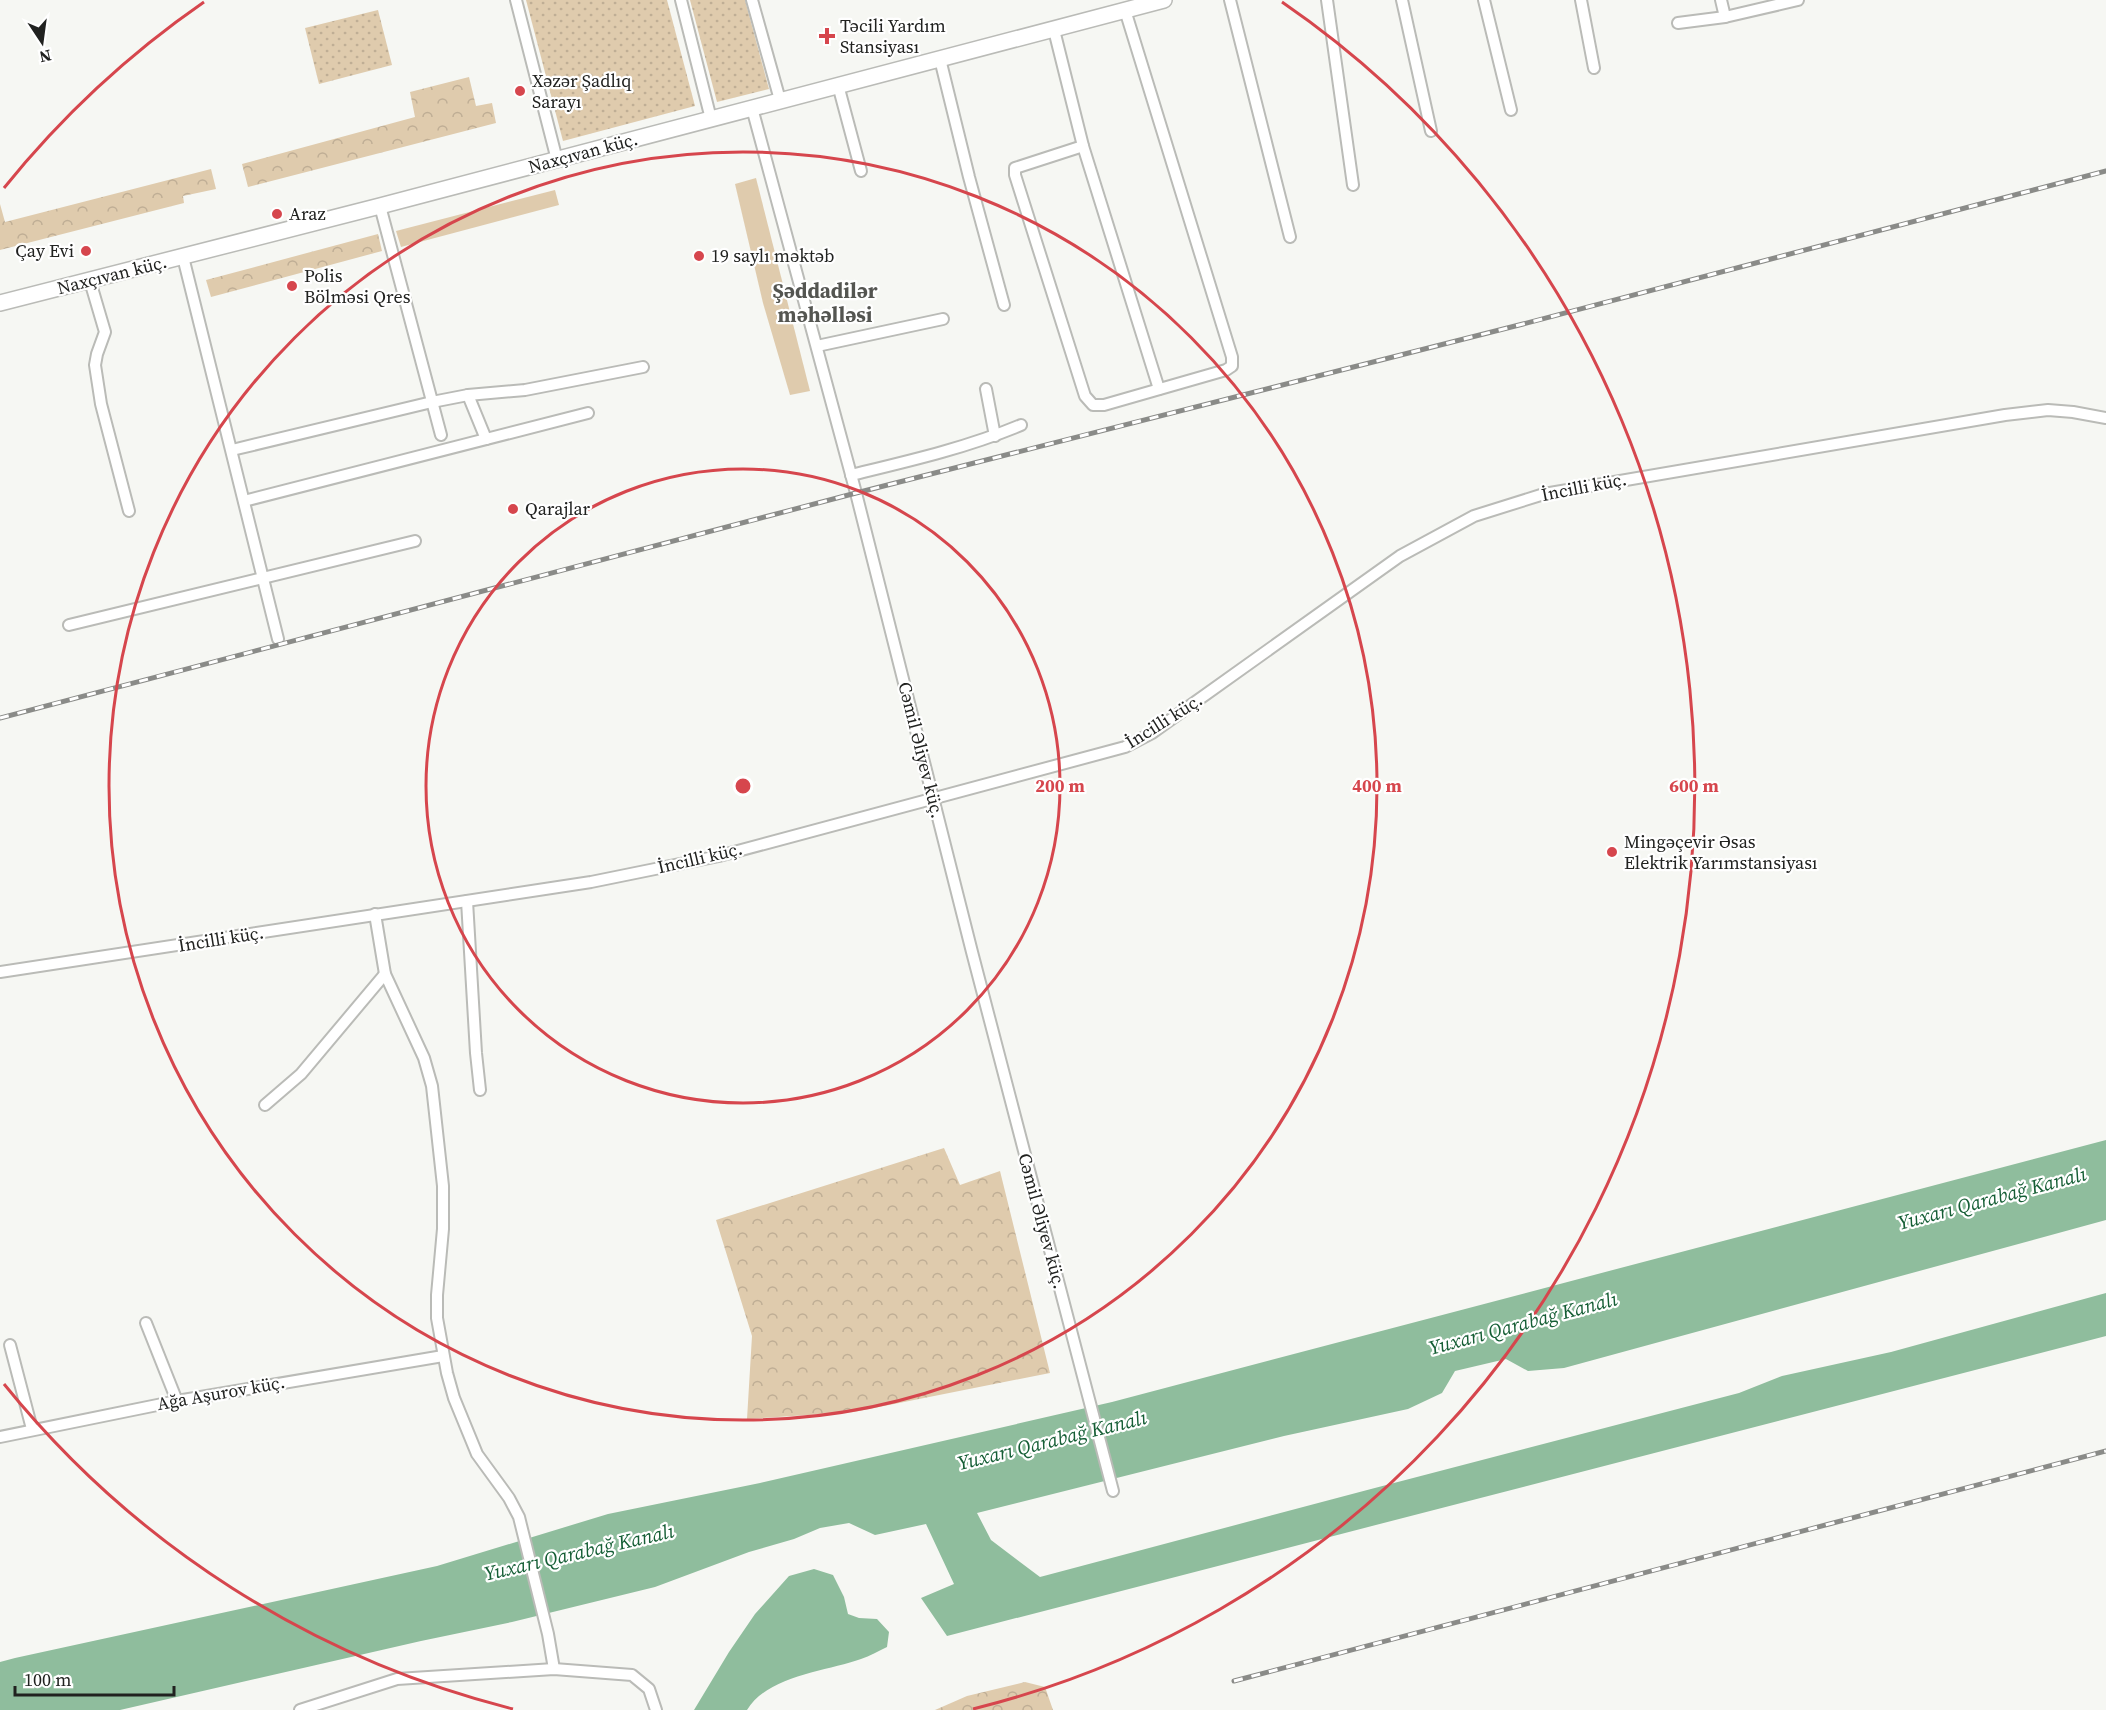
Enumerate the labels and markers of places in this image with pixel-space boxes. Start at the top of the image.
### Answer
place label: Təcili Yardım Stansiyası [840,13,946,59]
marker: Təcili Yardım Stansiyası [818,27,836,45]
place label: Xəzər Şadlıq Sarayı [532,68,632,114]
marker: Xəzər Şadlıq Sarayı [513,84,527,98]
place label: Araz [289,201,326,226]
marker: Araz [270,207,284,221]
place label: Çay Evi [15,238,74,263]
place label: 19 saylı məktəb [711,243,834,268]
marker: Çay Evi [79,244,93,258]
marker: 19 saylı məktəb [692,249,706,263]
place label: Polis Bölməsi Qres [304,263,411,309]
marker: Polis Bölməsi Qres [285,279,299,293]
place label: Qarajlar [525,496,591,521]
marker: Qarajlar [506,502,520,516]
centre of rings [733,776,753,796]
place label: Mingəçevir Əsas Elektrik Yarımstansiyası [1624,829,1817,875]
marker: Mingəçevir Əsas Elektrik Yarımstansiyası [1605,845,1619,859]

